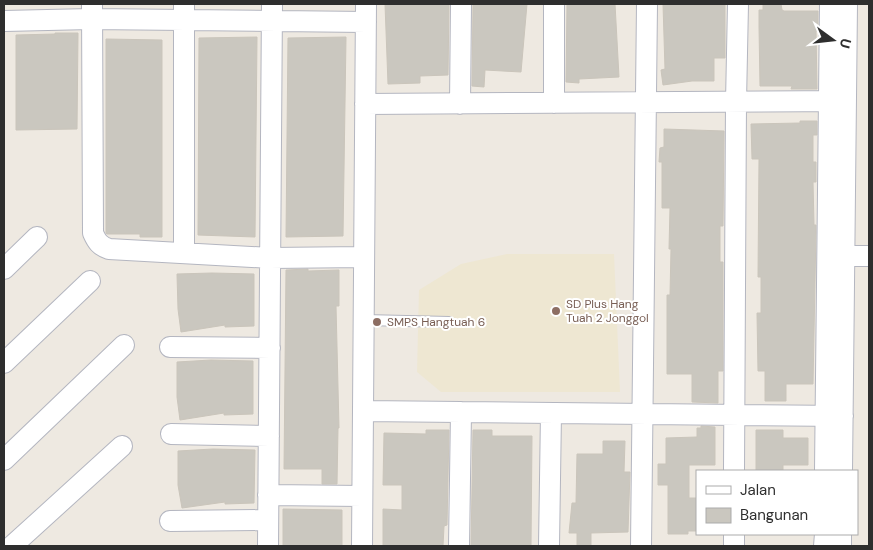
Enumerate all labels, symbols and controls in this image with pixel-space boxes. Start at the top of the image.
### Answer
north arrow [808,15,858,65]
text: U [836,36,855,50]
place label: SD Plus Hang Tuah 2 Jonggol [566,296,649,326]
marker: SD Plus Hang Tuah 2 Jonggol [550,305,562,317]
place label: SMPS Hangtuah 6 [387,314,485,330]
marker: SMPS Hangtuah 6 [371,316,383,328]
legend [696,470,858,535]
text: Jalan [740,480,776,500]
text: Bangunan [740,505,808,525]

